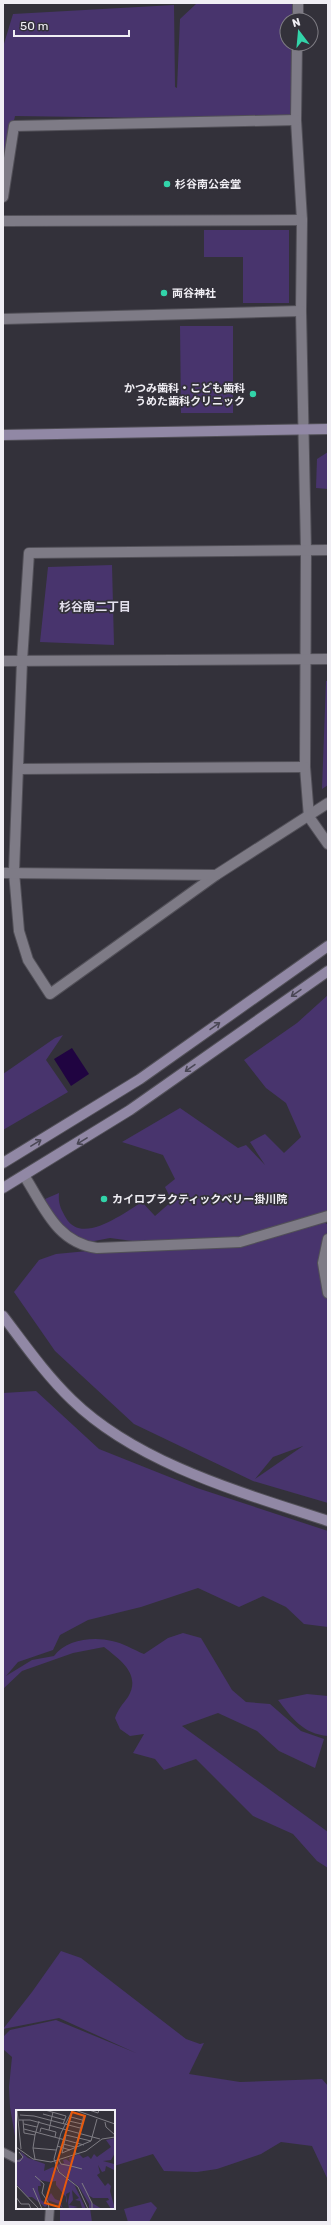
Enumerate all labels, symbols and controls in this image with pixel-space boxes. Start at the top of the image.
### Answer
scale bar [14,12,129,38]
north arrow [279,12,319,52]
text: N [291,16,302,30]
text: 50 m [20,19,48,33]
place label: 杉谷南公会堂 [175,178,241,191]
marker: 杉谷南公会堂 [162,179,172,189]
place label: 両谷神社 [172,287,216,300]
marker: 両谷神社 [159,288,169,298]
place label: かつみ歯科・こども歯科 うめた歯科クリニック [124,382,245,408]
marker: かつみ歯科・こども歯科 うめた歯科クリニック [248,389,258,399]
district label: 杉谷南二丁目 [59,600,131,614]
one-way arrow [291,989,302,997]
one-way arrow [210,1022,221,1030]
one-way arrow [185,1064,196,1072]
one-way arrow [76,1137,88,1145]
one-way arrow [30,1139,42,1147]
place label: カイロプラクティックベリー掛川院 [112,1193,287,1206]
marker: カイロプラクティックベリー掛川院 [99,1194,109,1204]
inset map [16,2110,115,2209]

